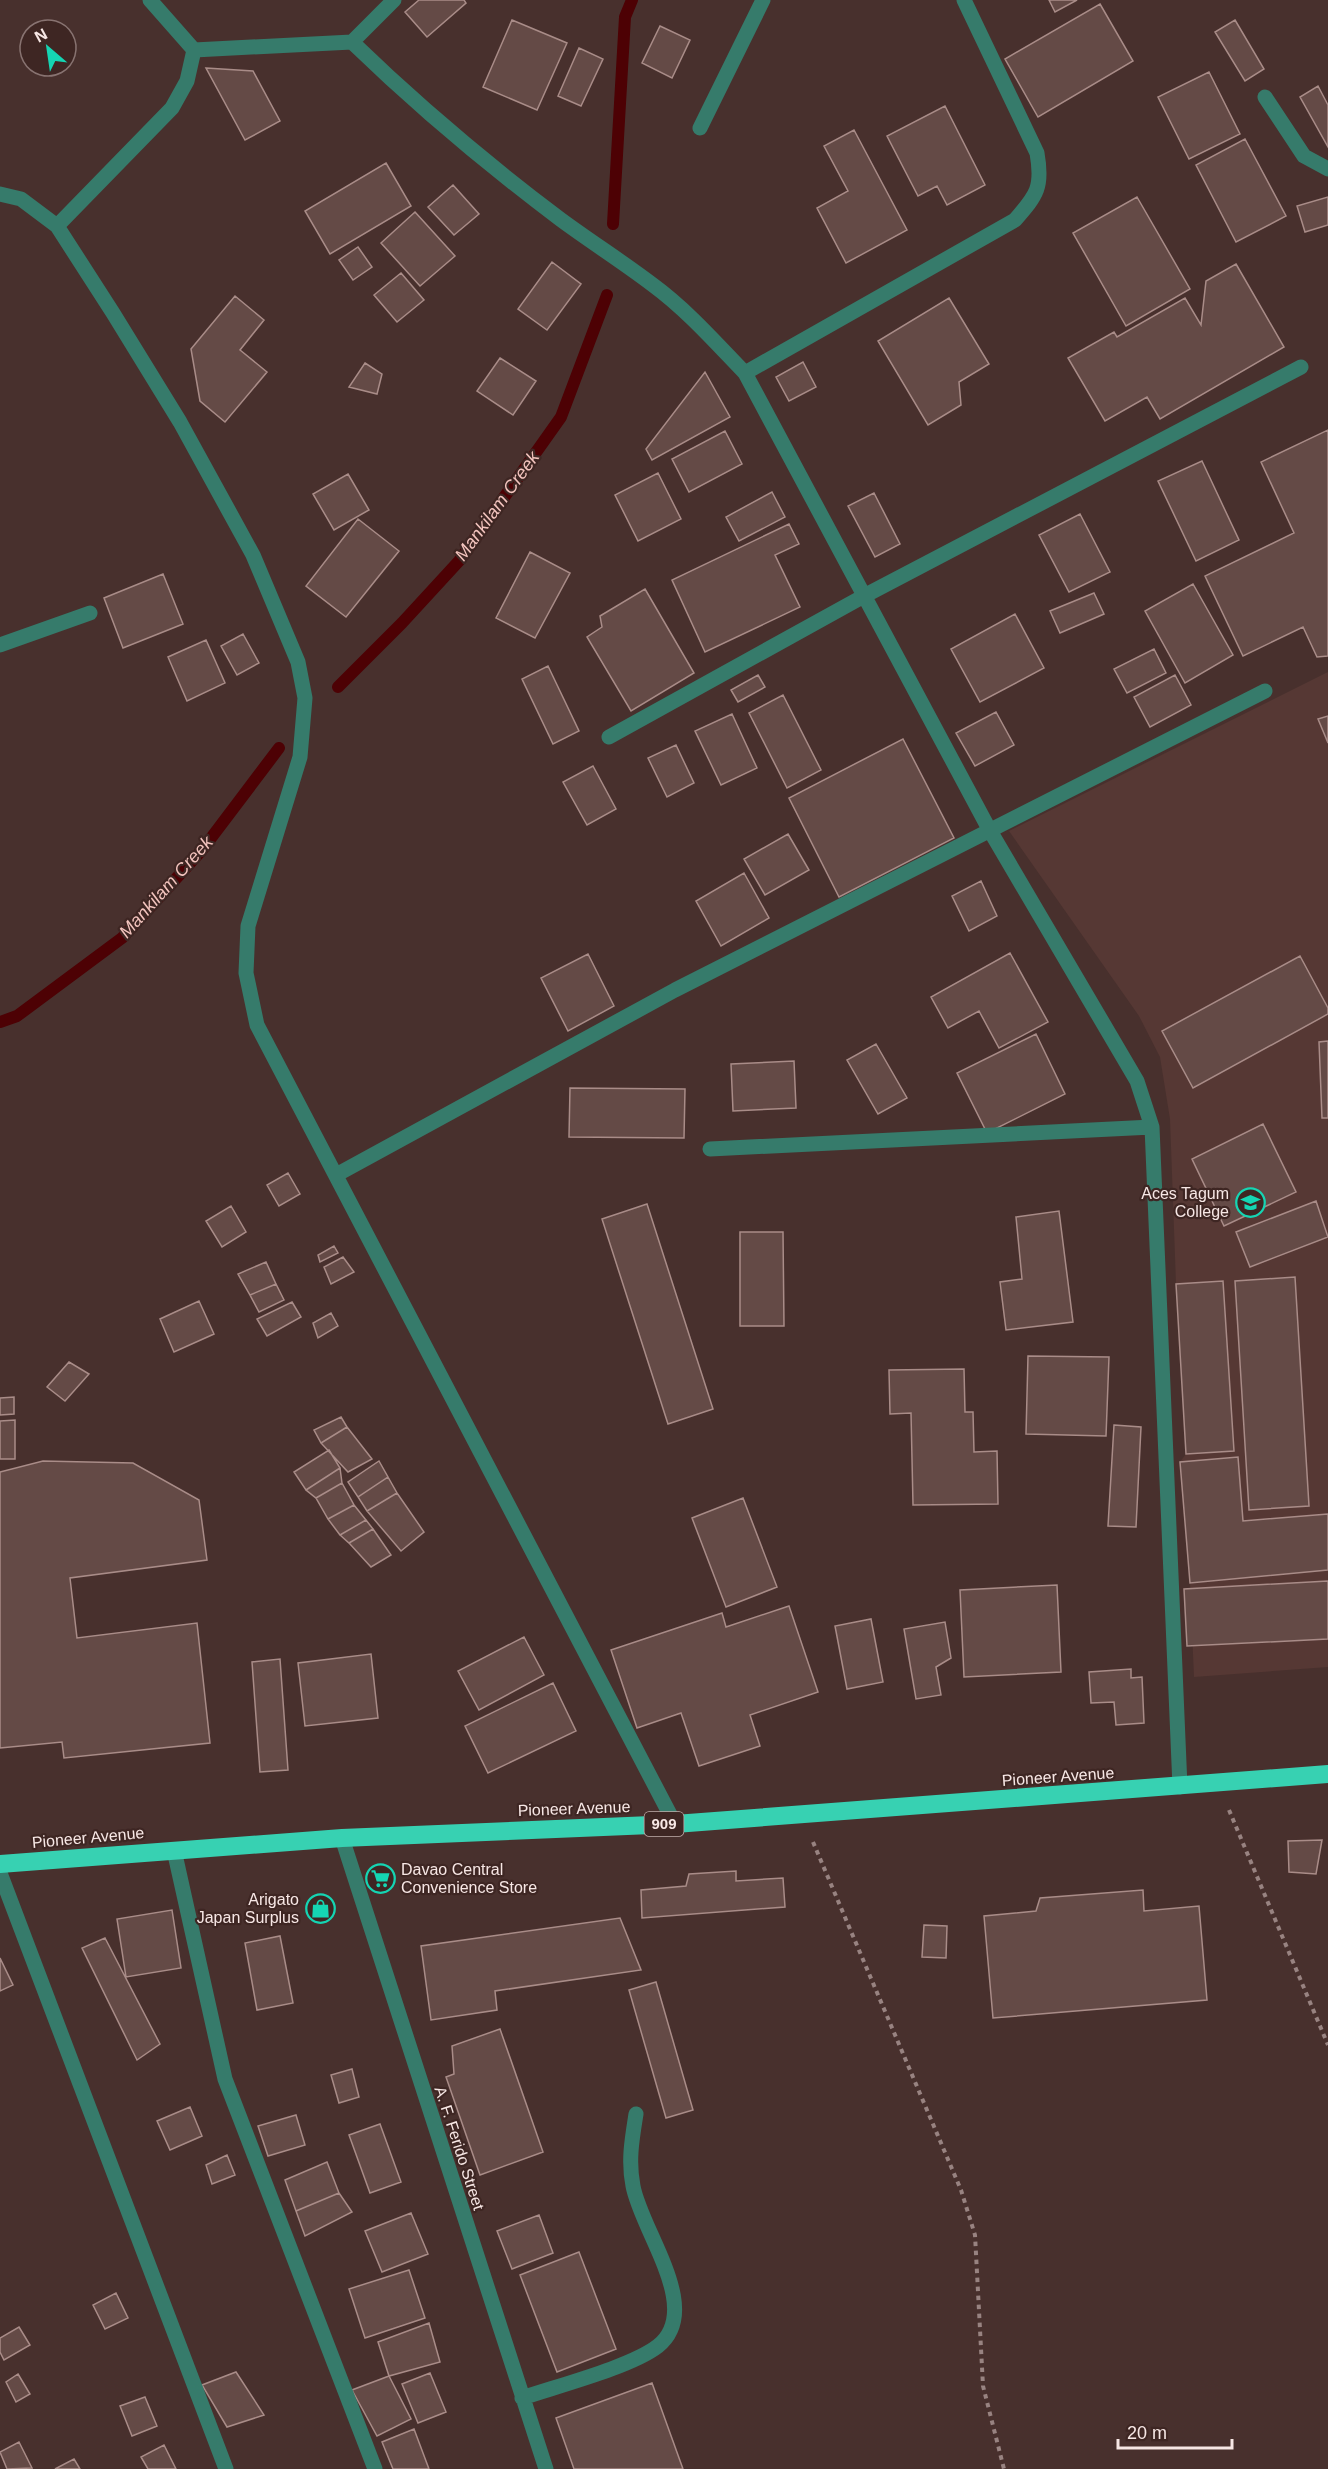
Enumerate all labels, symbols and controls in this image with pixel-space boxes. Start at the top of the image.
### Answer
north arrow [18,18,78,78]
text: N [32,25,50,46]
water label: Mankilam Creek [451,447,544,564]
water label: Mankilam Creek [115,831,218,942]
place label: Aces Tagum College [1141,1185,1229,1220]
school or university icon: Aces Tagum College [1234,1186,1266,1218]
street label: Pioneer Avenue [1001,1764,1115,1789]
street label: Pioneer Avenue [517,1798,631,1819]
road number: 909 [644,1812,684,1836]
street label: Pioneer Avenue [31,1824,145,1851]
place label: Davao Central Convenience Store [401,1861,537,1896]
supermarket icon: Davao Central Convenience Store [364,1862,396,1894]
place label: Arigato Japan Surplus [197,1891,299,1926]
shop icon: Arigato Japan Surplus [304,1892,336,1924]
street label: A. F. Ferido Street [432,2084,488,2213]
scale bar [1118,2412,1232,2450]
text: 20 m [1127,2423,1167,2443]

